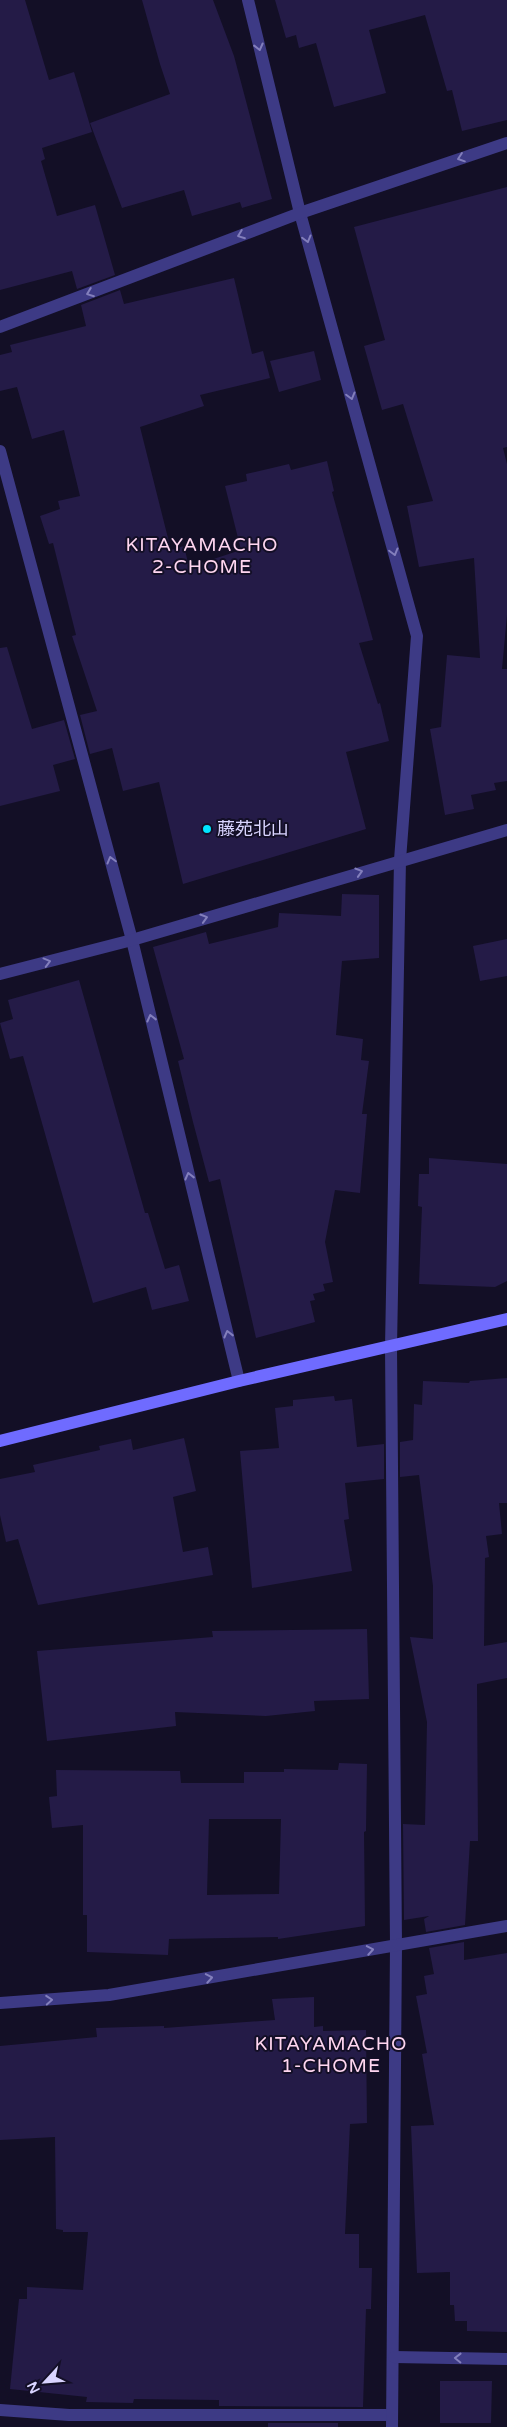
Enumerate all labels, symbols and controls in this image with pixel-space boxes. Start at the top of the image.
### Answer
one-way arrow [254,43,264,51]
one-way arrow [457,153,466,163]
one-way arrow [238,229,246,239]
one-way arrow [302,234,312,243]
one-way arrow [86,287,94,297]
one-way arrow [345,391,355,399]
district label: KITAYAMACHO 2-CHOME [126,534,279,578]
one-way arrow [388,548,399,557]
place label: 藤苑北山 [217,818,289,840]
marker: 藤苑北山 [201,823,213,835]
one-way arrow [106,857,116,865]
one-way arrow [355,868,363,878]
one-way arrow [199,914,207,924]
one-way arrow [43,957,52,968]
one-way arrow [146,1013,157,1022]
one-way arrow [184,1171,195,1180]
one-way arrow [223,1329,234,1338]
one-way arrow [365,1945,374,1955]
one-way arrow [205,1973,214,1983]
one-way arrow [45,1994,53,2005]
district label: KITAYAMACHO 1-CHOME [255,2033,408,2077]
one-way arrow [454,2353,462,2363]
north arrow [20,2357,70,2407]
text: N [24,2379,44,2396]

